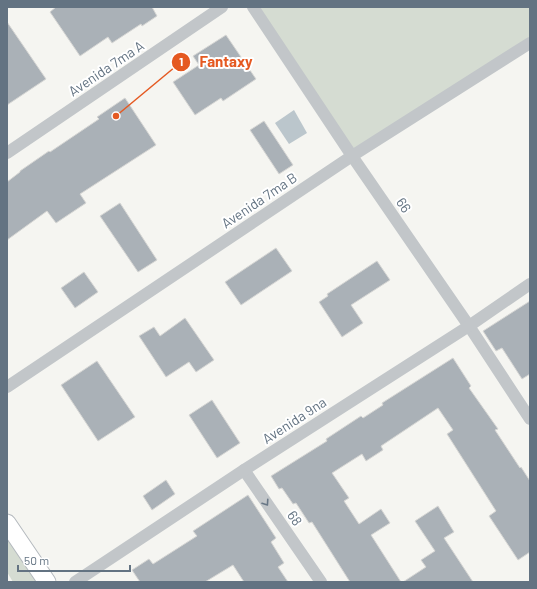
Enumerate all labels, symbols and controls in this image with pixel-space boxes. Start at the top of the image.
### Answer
street label: Avenida 7ma A [65,36,147,99]
callout: Fantaxy [171,48,260,75]
text: Fantaxy [199,52,253,70]
text: 1 [179,54,183,68]
street label: Avenida 7ma B [218,168,300,232]
street label: 66 [393,194,415,216]
street label: Avenida 9na [259,393,329,447]
one-way arrow [261,498,268,505]
street label: 68 [284,507,306,529]
scale bar [18,547,130,573]
text: 50 m [24,553,49,567]

